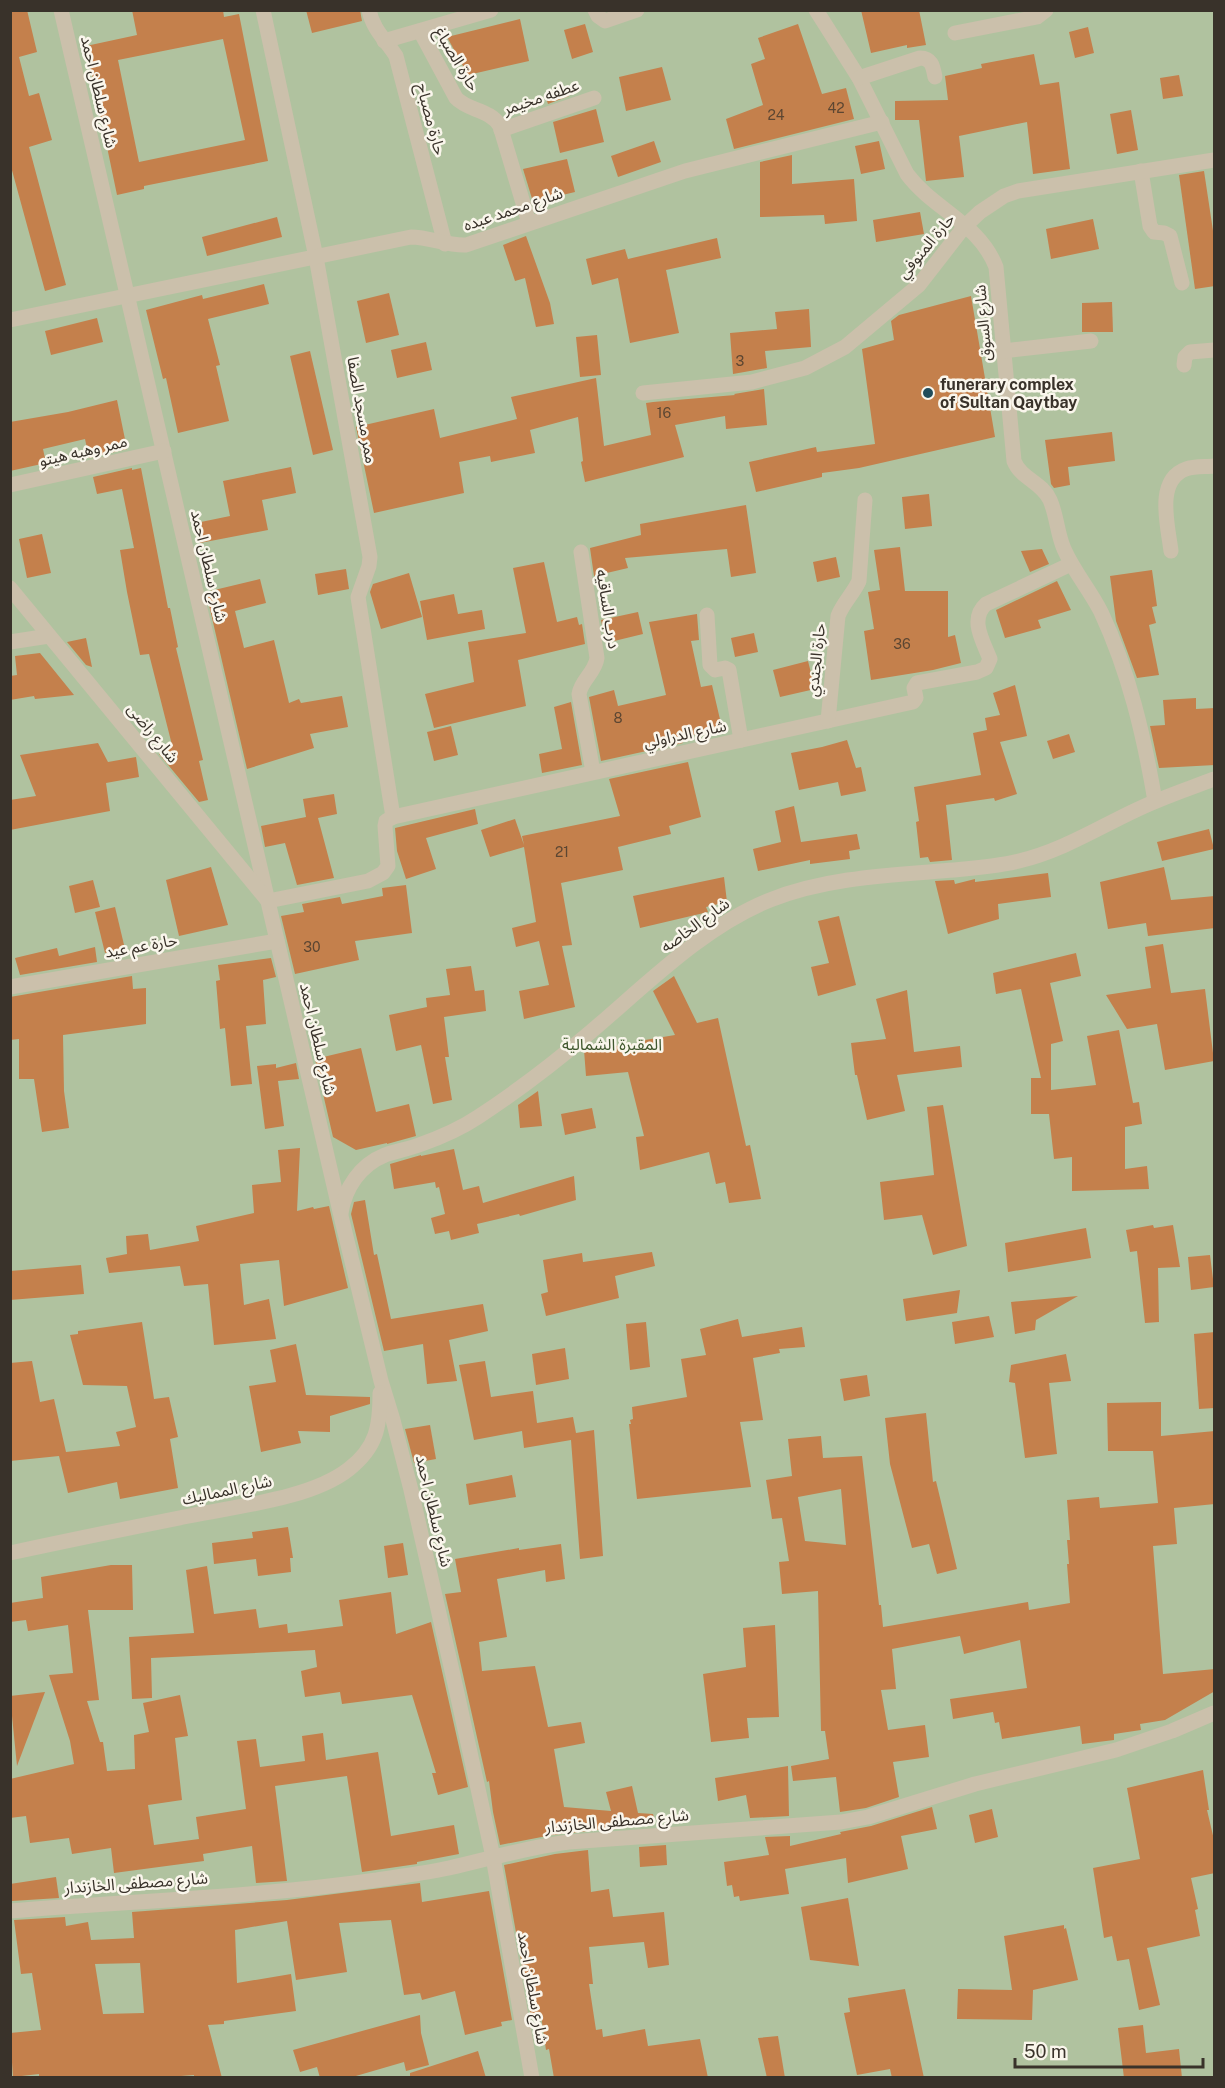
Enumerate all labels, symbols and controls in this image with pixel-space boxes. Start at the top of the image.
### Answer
street label: حارة الصباغ [428,24,483,96]
street label: شارع سلطان احمد [74,34,121,150]
street label: عطفه مخيمر [500,75,582,119]
street label: حارة مصباح [409,81,450,158]
house number: 42 [827,100,845,116]
house number: 24 [767,107,785,123]
street label: شارع محمد عبده [461,183,566,238]
street label: حارة المنوفي [893,210,961,284]
street label: شارع السوق [970,284,999,362]
house number: 3 [736,353,745,369]
street label: ممر مسجد الصفا [343,355,381,465]
place label: funerary complex of Sultan Qaytbay [940,375,1077,412]
marker: funerary complex of Sultan Qaytbay [921,386,935,400]
house number: 16 [657,405,671,421]
street label: ممر وهبه هيتو [37,432,129,470]
street label: شارع سلطان احمد [184,508,231,624]
street label: درب الساقيه [592,568,624,650]
street label: حارة الجندي [803,622,832,698]
house number: 36 [893,636,911,652]
street label: شارع راضى [121,700,183,768]
house number: 8 [613,710,623,726]
street label: شارع الدراولي [642,716,729,755]
house number: 21 [555,844,569,860]
street label: شارع الخاصه [657,894,735,959]
street label: حارة عم عيد [103,930,179,965]
house number: 30 [303,939,321,955]
street label: شارع سلطان احمد [293,981,340,1097]
park label: المقبرة الشمالية [562,1035,662,1054]
street label: شارع سلطان احمد [409,1453,456,1569]
street label: شارع المماليك [180,1471,274,1512]
street label: شارع مصطفى الخازندار [543,1805,690,1840]
street label: شارع مصطفى الخازندار [62,1868,209,1901]
street label: شارع سلطان احمد [511,1930,552,2046]
scale bar [1015,2031,1202,2069]
text: 50 m [1024,2041,1067,2062]

